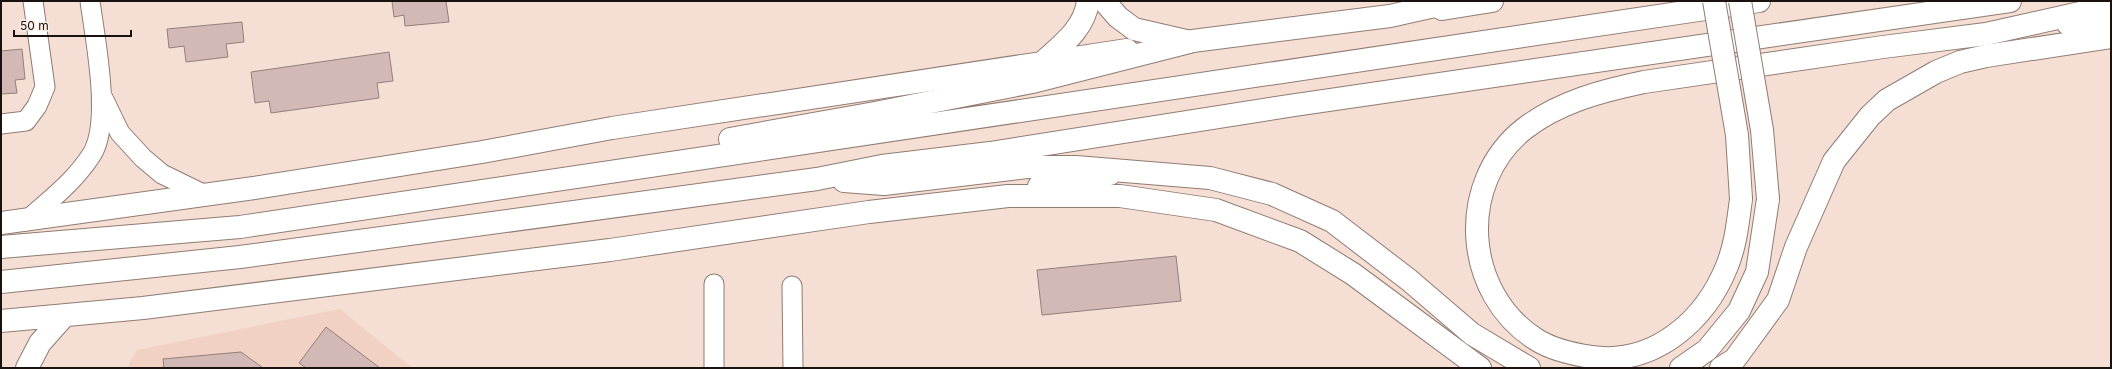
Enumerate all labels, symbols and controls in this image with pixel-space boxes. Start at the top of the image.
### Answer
scale bar [14,12,131,38]
text: 50 m [20,18,49,33]

